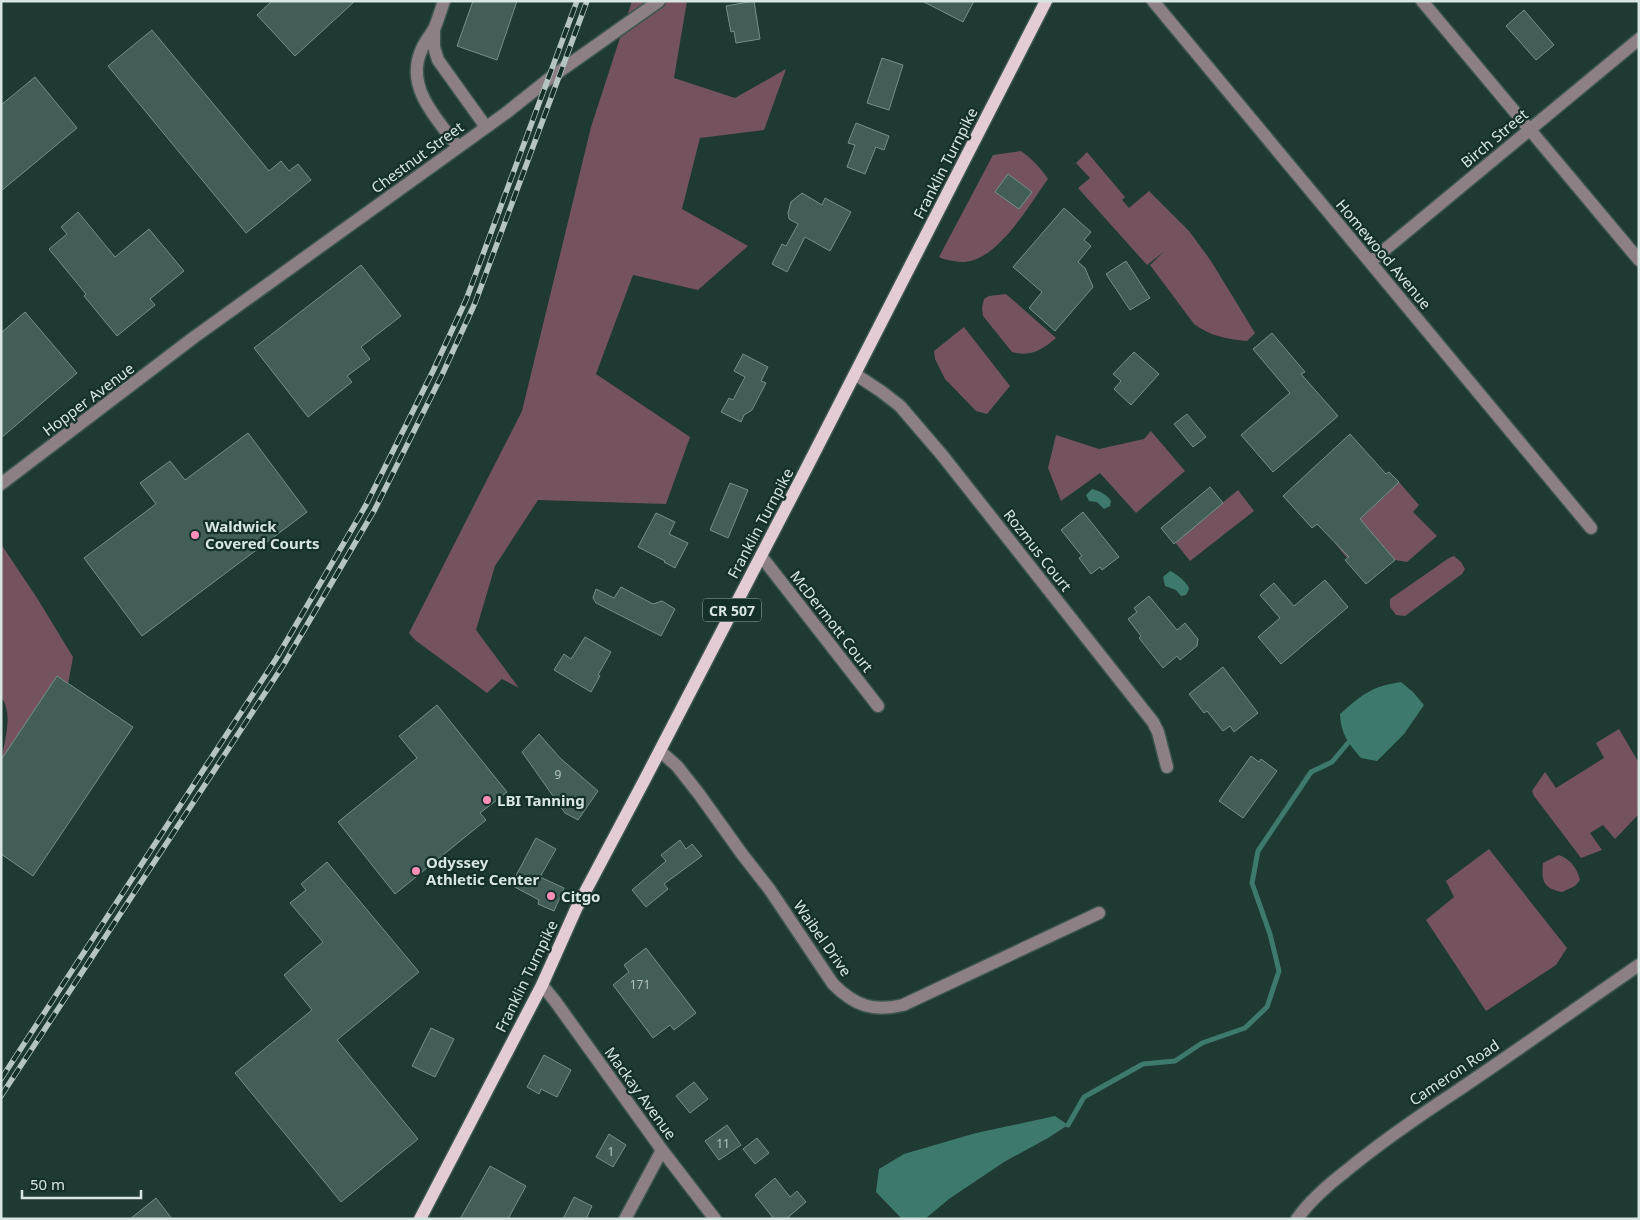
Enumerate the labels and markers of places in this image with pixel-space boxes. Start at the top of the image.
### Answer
place label: Waldwick Covered Courts [205,516,319,553]
marker: Waldwick Covered Courts [189,529,201,541]
place label: LBI Tanning [497,790,585,810]
marker: LBI Tanning [481,794,493,806]
place label: Odyssey Athletic Center [426,852,540,889]
marker: Odyssey Athletic Center [410,865,422,877]
place label: Citgo [561,886,600,906]
marker: Citgo [545,890,557,902]

